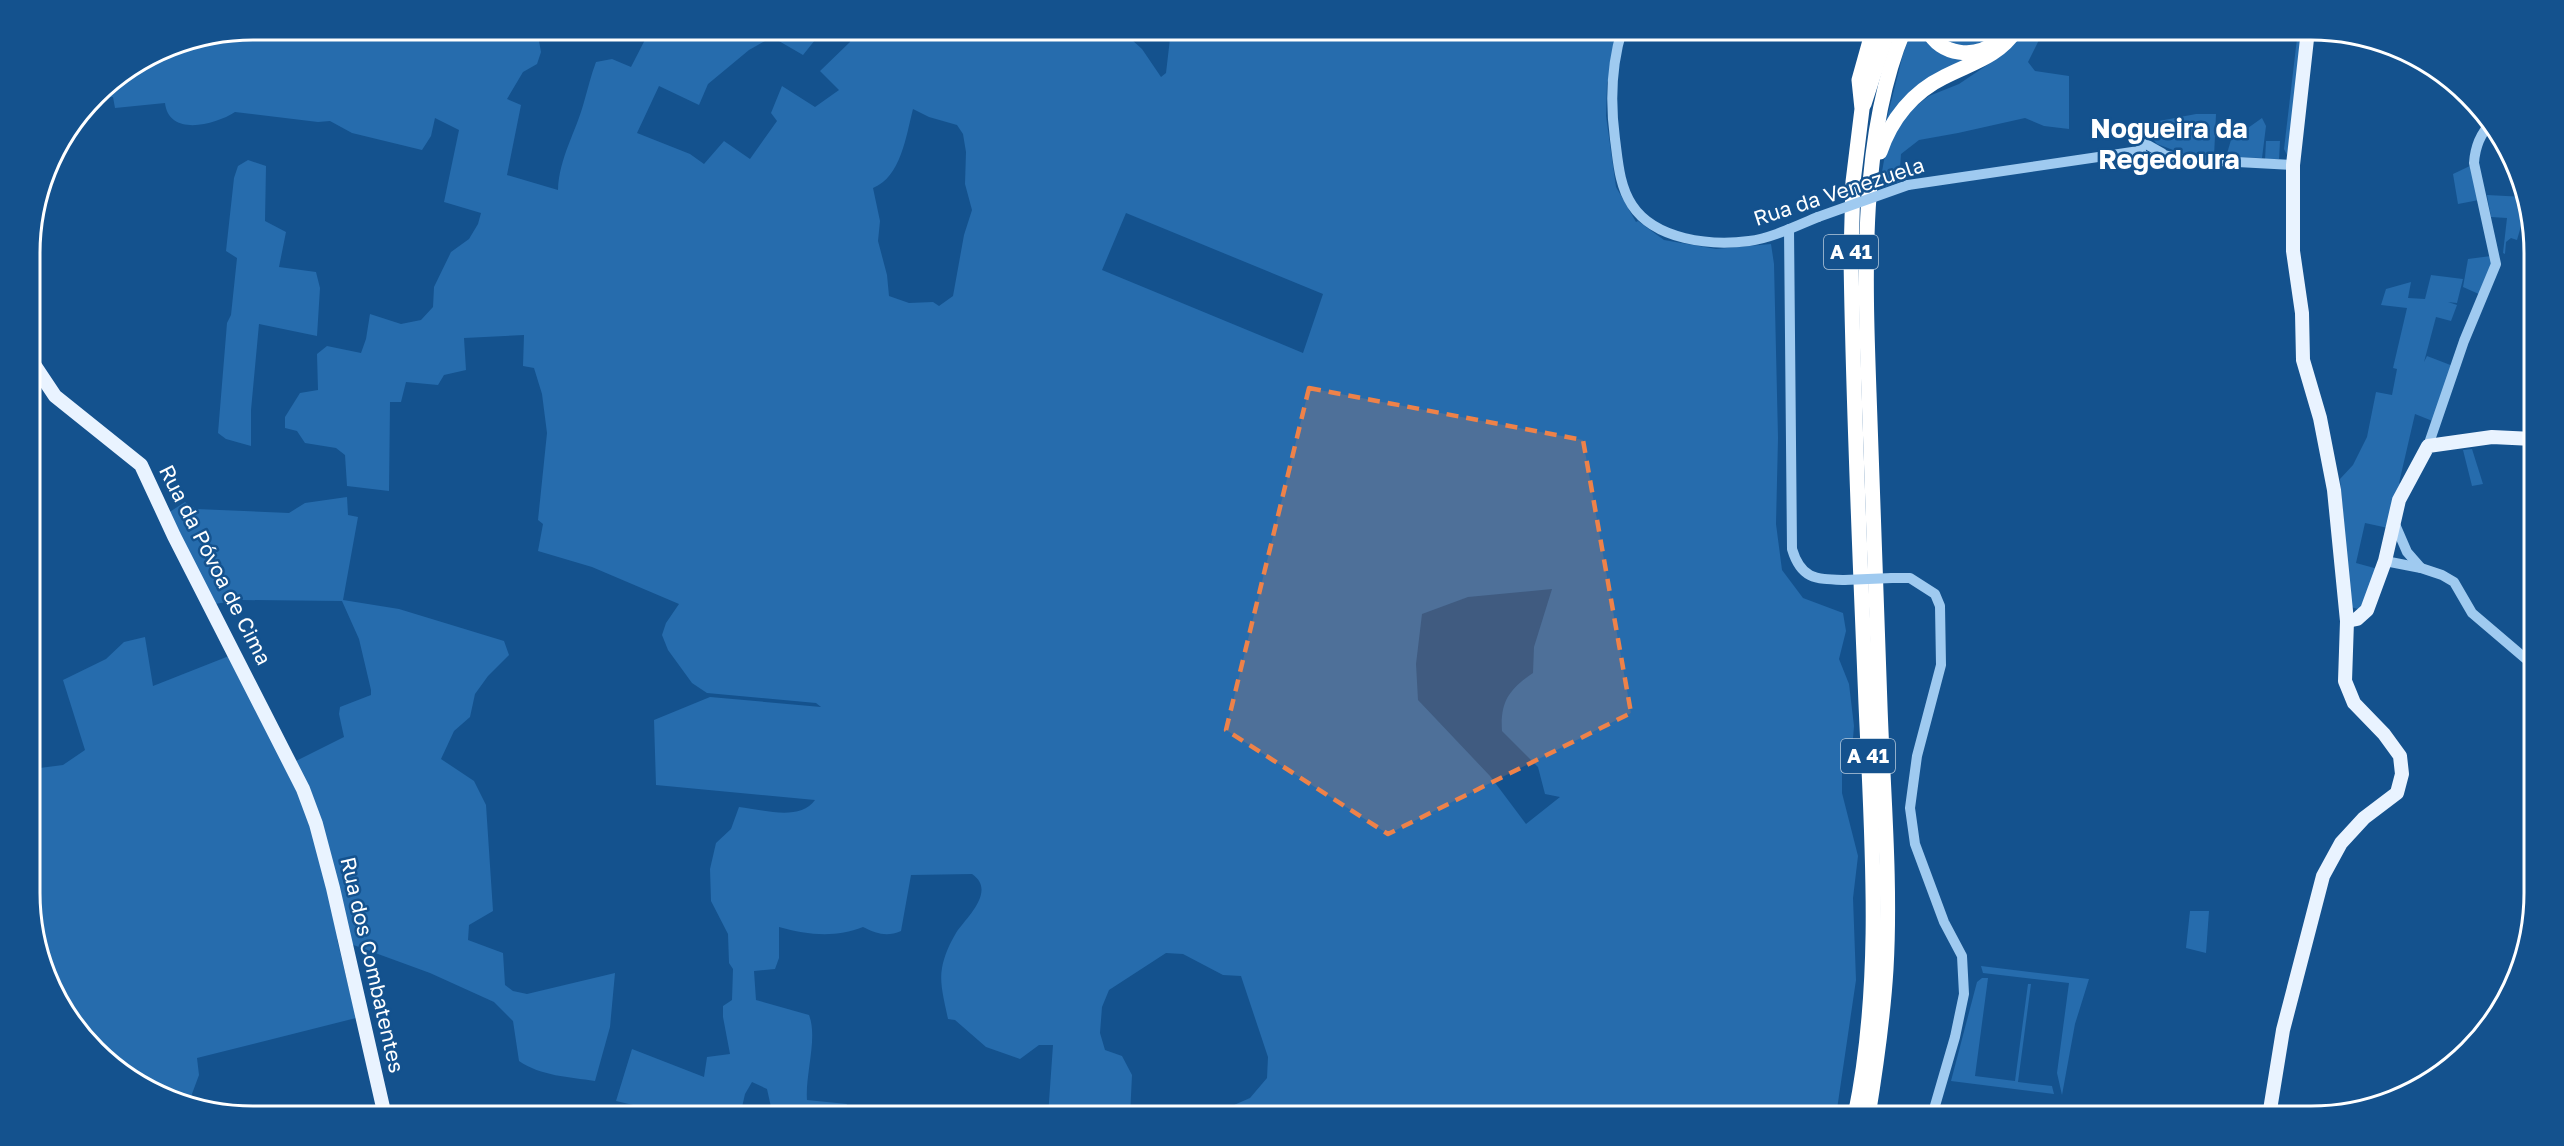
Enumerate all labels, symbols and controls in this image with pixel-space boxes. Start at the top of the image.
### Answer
district label: Nogueira da Regedoura [2090,112,2248,175]
street label: Rua da Venezuela [1750,151,1927,231]
road number: A 41 [1824,235,1878,269]
street label: Rua da Póvoa de Cima [154,460,278,669]
road number: A 41 [1841,739,1895,773]
street label: Rua dos Combatentes [335,854,410,1075]

